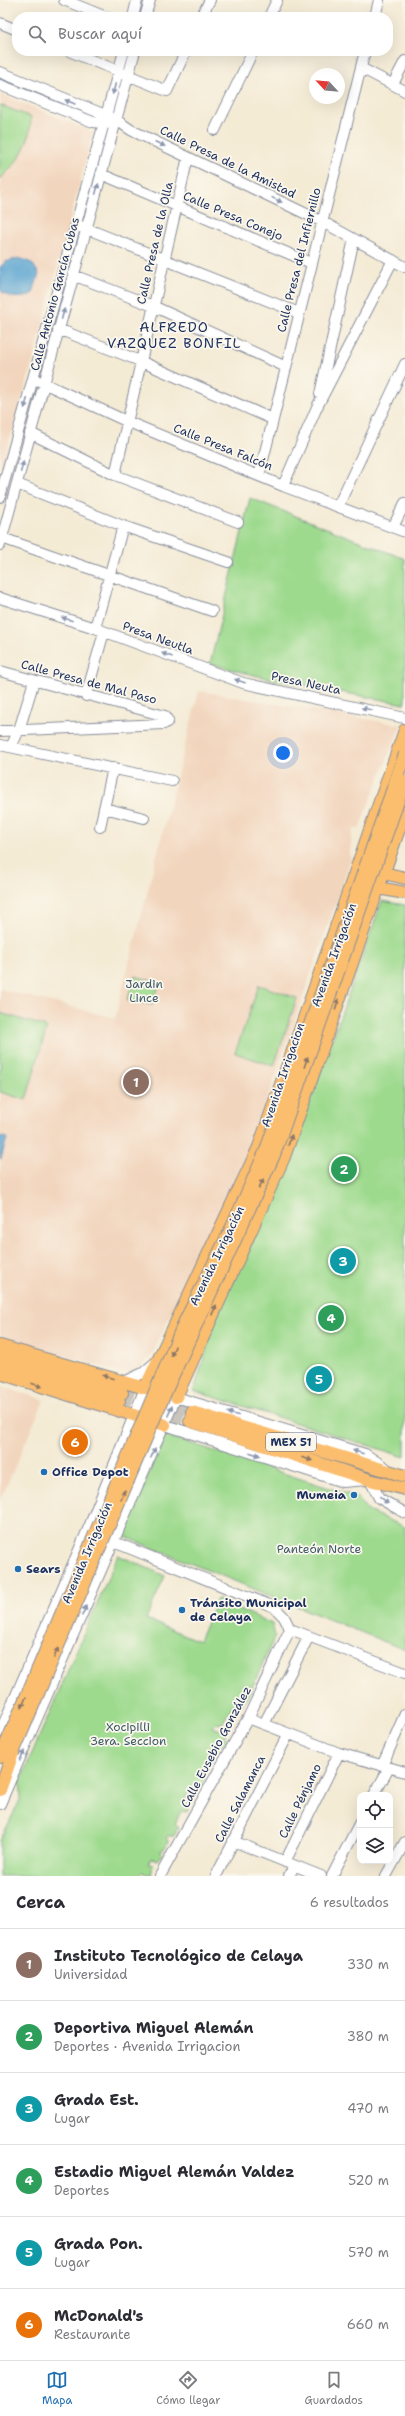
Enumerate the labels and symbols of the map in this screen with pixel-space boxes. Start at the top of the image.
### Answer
north arrow [309,68,345,104]
one-way arrow [110,82,116,95]
one-way arrow [63,98,75,104]
street label: Calle Presa de la Amistad [157,122,299,202]
one-way arrow [154,141,166,147]
street label: Calle Presa de la Olla [133,180,177,306]
one-way arrow [94,182,100,194]
street label: Calle Presa del Infiernillo [273,186,325,334]
street label: Calle Presa Conejo [181,188,285,244]
one-way arrow [272,197,283,203]
street label: Calle Antonio García Cubas [27,215,83,373]
one-way arrow [60,308,66,320]
district label: ALFREDO VAZQUEZ BONFIL [107,318,241,352]
one-way arrow [23,397,29,409]
street label: Calle Presa Falcón [171,420,275,474]
one-way arrow [19,460,25,473]
one-way arrow [61,616,73,622]
street label: Presa Neutla [120,618,196,658]
one-way arrow [161,651,173,657]
street label: Calle Presa de Mal Paso [19,656,159,708]
street label: Presa Neuta [270,668,343,698]
one-way arrow [234,678,246,684]
one-way arrow [361,706,373,712]
your location [273,743,293,763]
street label: Avenida Irrigación [308,901,360,1009]
park label: Jardin Lince [125,976,163,1006]
one-way arrow [335,998,341,1010]
street label: Avenida Irrigacion [258,1021,308,1129]
one-way arrow [304,1056,310,1068]
pin: 1 [123,1067,149,1097]
one-way arrow [287,1134,293,1146]
pin: 2 [331,1154,357,1184]
one-way arrow [258,1178,264,1190]
street label: Avenida Irrigación [186,1203,248,1309]
pin: 3 [330,1246,356,1276]
pin: 4 [318,1303,344,1333]
one-way arrow [211,1304,217,1316]
one-way arrow [170,1345,176,1356]
pin: 5 [306,1364,332,1394]
one-way arrow [102,1374,114,1380]
one-way arrow [32,1382,44,1388]
one-way arrow [168,1405,174,1417]
one-way arrow [227,1411,239,1417]
pin: 6 [62,1427,88,1457]
road number: MEX 51 [266,1433,316,1451]
one-way arrow [150,1446,156,1458]
one-way arrow [352,1449,364,1455]
one-way arrow [249,1451,261,1457]
one-way arrow [301,1456,313,1462]
place label: Office Depot [52,1464,129,1480]
marker: Office Depot [39,1467,49,1477]
place label: Mumeia [296,1487,347,1503]
one-way arrow [121,1488,127,1500]
marker: Mumeia [349,1490,359,1500]
one-way arrow [378,1496,389,1505]
street label: Avenida Irrigación [58,1500,116,1606]
park label: Panteón Norte [277,1541,361,1557]
place label: Sears [26,1561,61,1577]
marker: Sears [13,1564,23,1574]
place label: Tránsito Municipal de Celaya [190,1595,307,1625]
one-way arrow [82,1604,88,1616]
marker: Tránsito Municipal de Celaya [177,1605,187,1615]
one-way arrow [53,1648,59,1659]
street label: Calle Eusebio González [177,1683,255,1811]
one-way arrow [21,1697,27,1708]
park label: Xocipilli 3era. Seccion [90,1719,166,1749]
one-way arrow [19,1750,25,1761]
street label: Calle Salamanca [211,1752,269,1845]
street label: Calle Pénjamo [275,1761,325,1841]

